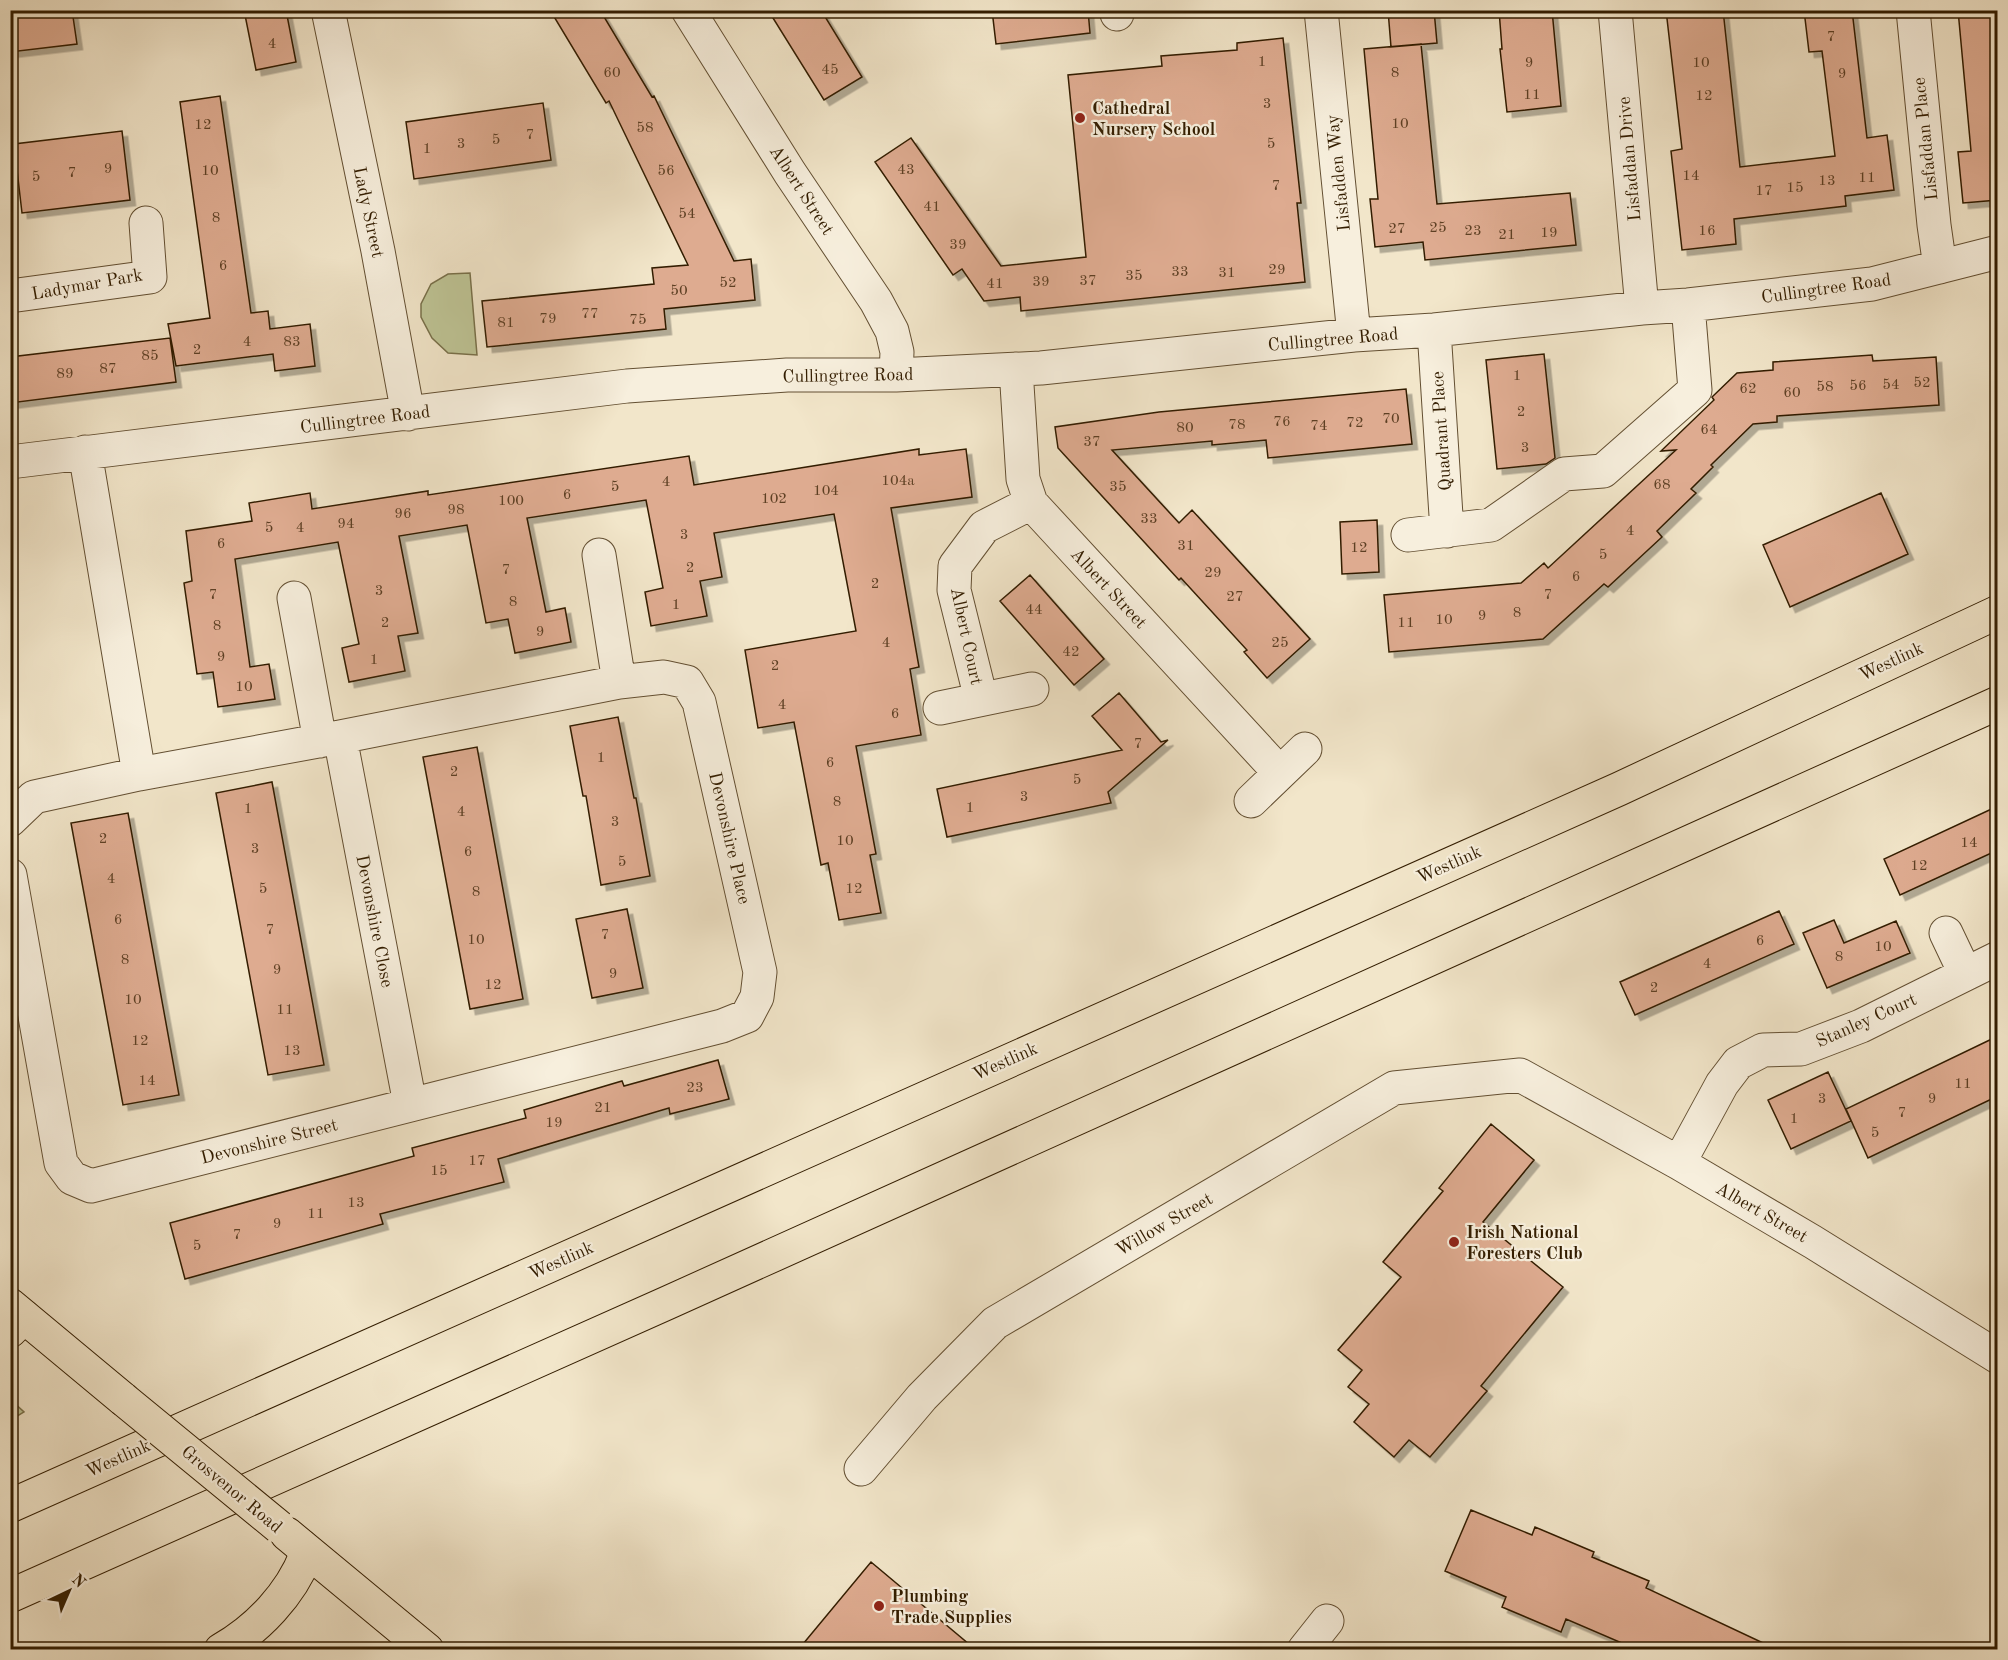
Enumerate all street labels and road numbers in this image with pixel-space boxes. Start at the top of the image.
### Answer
street label: Lisfaddan Place [1911,76,1941,202]
street label: Lisfaddan Drive [1616,96,1644,222]
street label: Lisfadden Way [1324,113,1354,232]
street label: Albert Street [766,143,837,238]
street label: Lady Street [350,165,386,259]
street label: Ladymar Park [30,266,144,304]
street label: Cullingtree Road [1760,271,1892,307]
street label: Cullingtree Road [1267,325,1399,355]
street label: Cullingtree Road [782,366,914,386]
street label: Quadrant Place [1429,370,1455,491]
street label: Cullingtree Road [299,403,431,437]
street label: Albert Street [1067,545,1150,632]
street label: Albert Court [947,586,985,687]
street label: Westlink [1856,639,1926,685]
street label: Devonshire Place [705,770,753,906]
street label: Westlink [1414,843,1484,887]
street label: Devonshire Close [352,853,396,989]
street label: Stanley Court [1813,991,1919,1051]
street label: Westlink [970,1040,1040,1084]
street label: Devonshire Street [199,1116,340,1168]
street label: Albert Street [1713,1179,1810,1246]
street label: Willow Street [1113,1190,1216,1260]
street label: Westlink [526,1239,596,1283]
street label: Westlink [83,1437,153,1481]
street label: Grosvenor Road [178,1443,285,1537]

